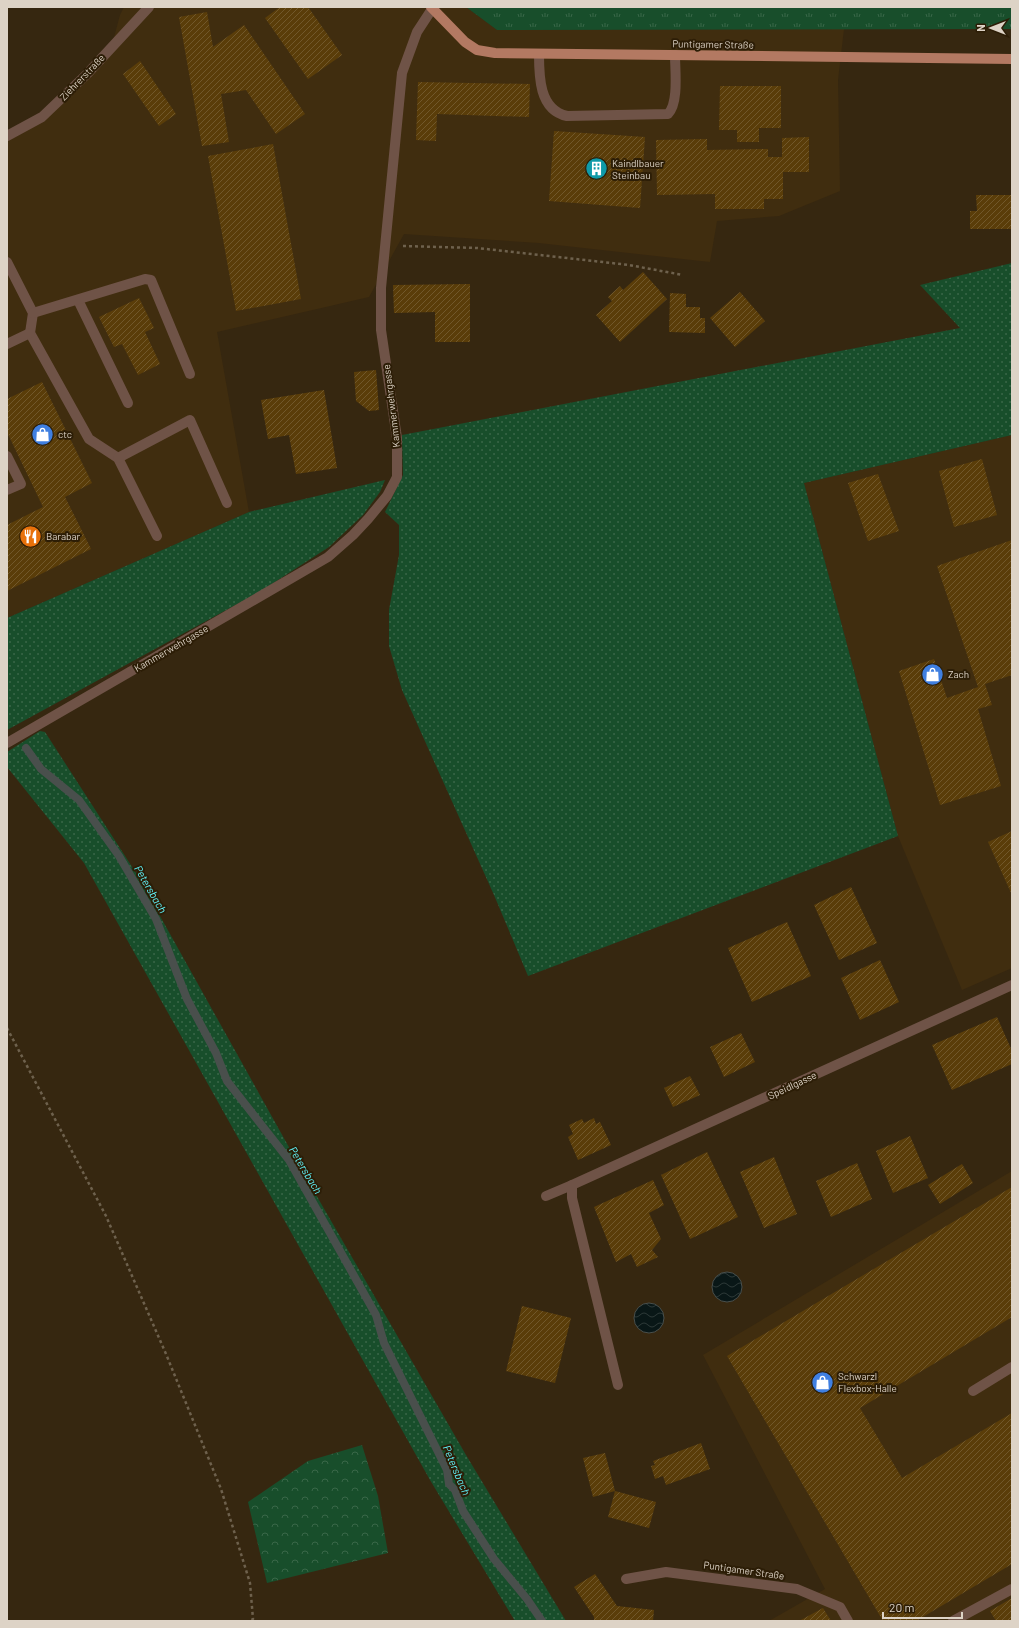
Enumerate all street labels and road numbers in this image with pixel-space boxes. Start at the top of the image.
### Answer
street label: Puntigamer Straße [672,37,754,51]
street label: Ziehrerstraße [57,51,107,103]
street label: Kammerwehrgasse [380,364,402,448]
street label: Kammerwehrgasse [132,622,210,674]
street label: Speidlgasse [766,1069,818,1101]
street label: Puntigamer Straße [703,1558,785,1582]

